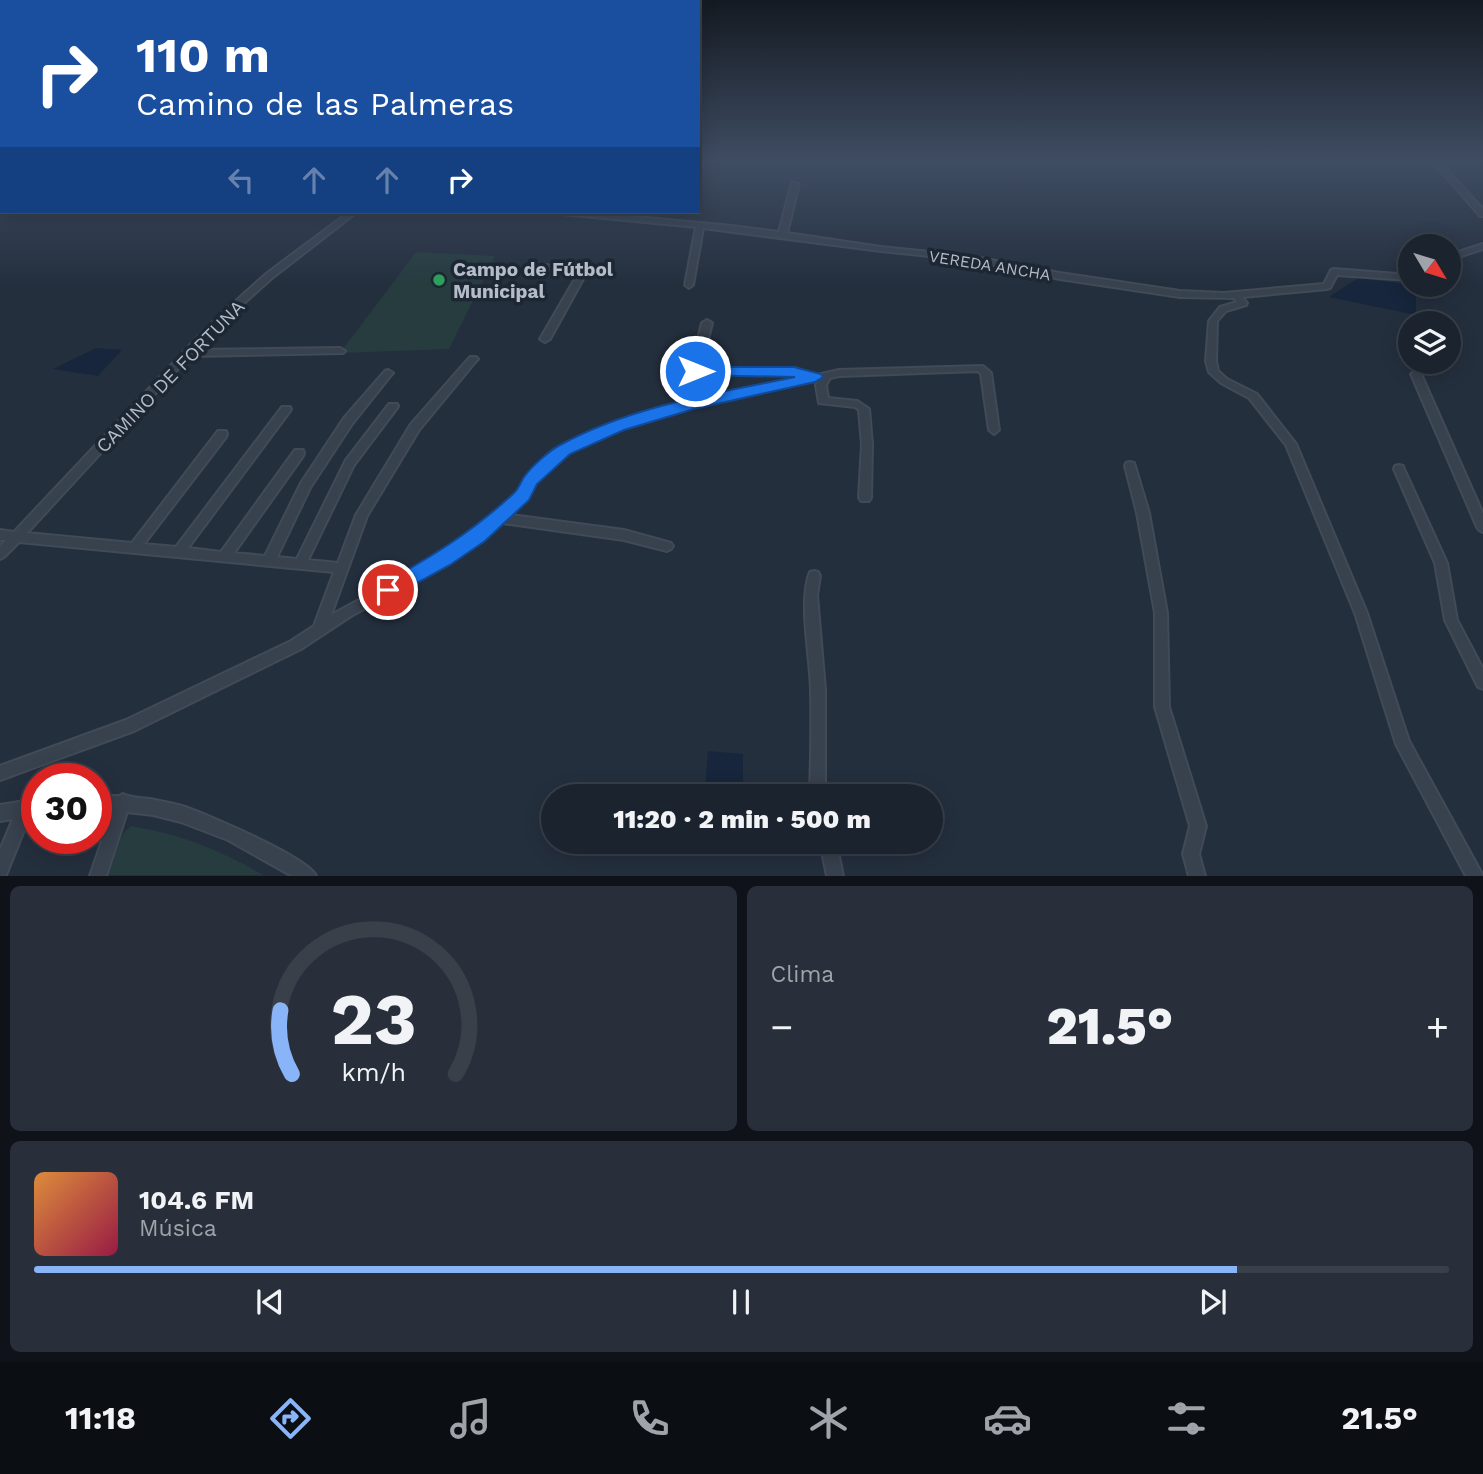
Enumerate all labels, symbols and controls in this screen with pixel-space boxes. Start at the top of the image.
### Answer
text: 110 m [136,26,270,84]
icon: right [21,28,112,119]
text: Camino de las Palmeras [136,85,514,123]
icon: left [222,161,260,199]
icon: ahead [295,161,333,199]
icon: ahead [368,161,406,199]
icon: right [441,161,479,199]
north arrow [1398,234,1461,298]
map controls [1398,234,1461,374]
street label: VEREDA ANCHA [928,246,1053,285]
place label: Campo de Fútbol Municipal [453,258,614,303]
marker: Campo de Fútbol Municipal [431,272,447,288]
street label: CAMINO DE FORTUNA [91,295,250,458]
button: layers [1398,311,1461,374]
position arrow [658,334,732,408]
pin [358,560,418,620]
icon: arrive [369,571,407,609]
speed limit sign: 30 [21,763,112,854]
text: 11:20 · 2 min · 500 m [613,804,871,834]
text: Clima [771,961,834,988]
text: 23 [330,977,417,1063]
text: 21.5° [1046,996,1173,1057]
text: − [771,1005,793,1049]
text: + [1426,1005,1449,1049]
text: km/h [341,1058,405,1087]
text: 104.6 FM [139,1185,254,1215]
text: Música [139,1215,217,1242]
icon: previous [251,1283,289,1321]
icon: pause [722,1283,760,1321]
icon: next [1194,1283,1232,1321]
icon: directions [266,1394,315,1443]
icon: music [446,1394,495,1443]
icon: phone [625,1394,674,1443]
icon: climate [804,1394,853,1443]
icon: car [983,1394,1032,1443]
icon: filters [1162,1394,1211,1443]
text: 11:18 [65,1399,136,1437]
text: 21.5° [1341,1399,1418,1437]

